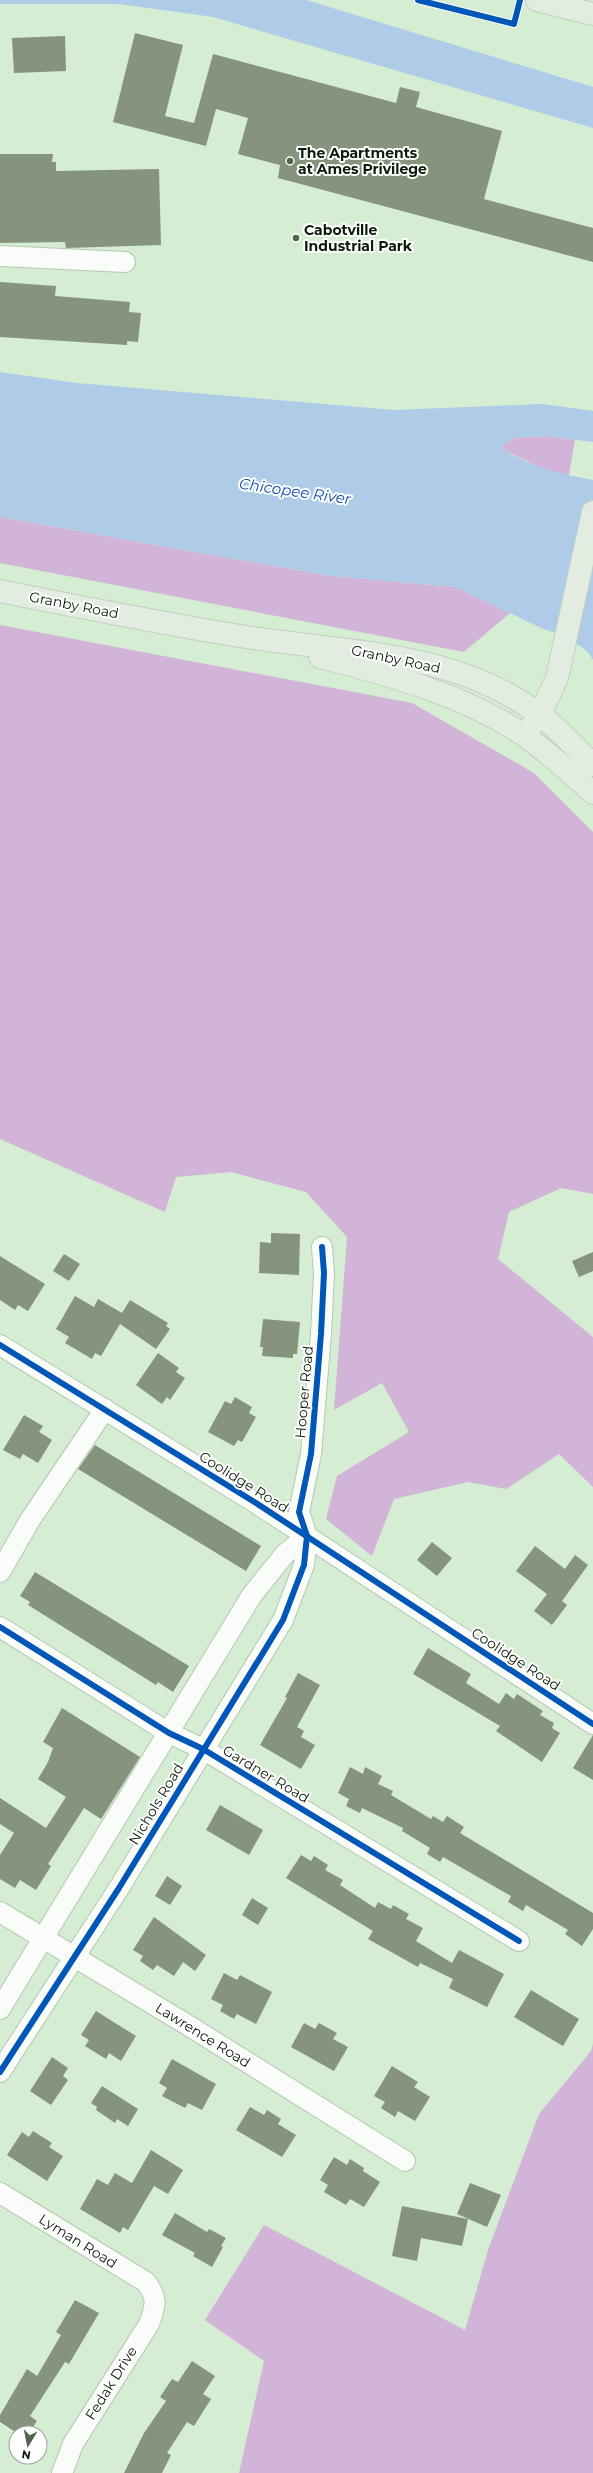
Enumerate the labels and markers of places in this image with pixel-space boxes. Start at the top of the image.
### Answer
place label: The Apartments at Ames Privilege [298,144,427,178]
marker: The Apartments at Ames Privilege [285,156,295,166]
place label: Cabotville Industrial Park [304,221,413,255]
marker: Cabotville Industrial Park [291,233,301,243]

